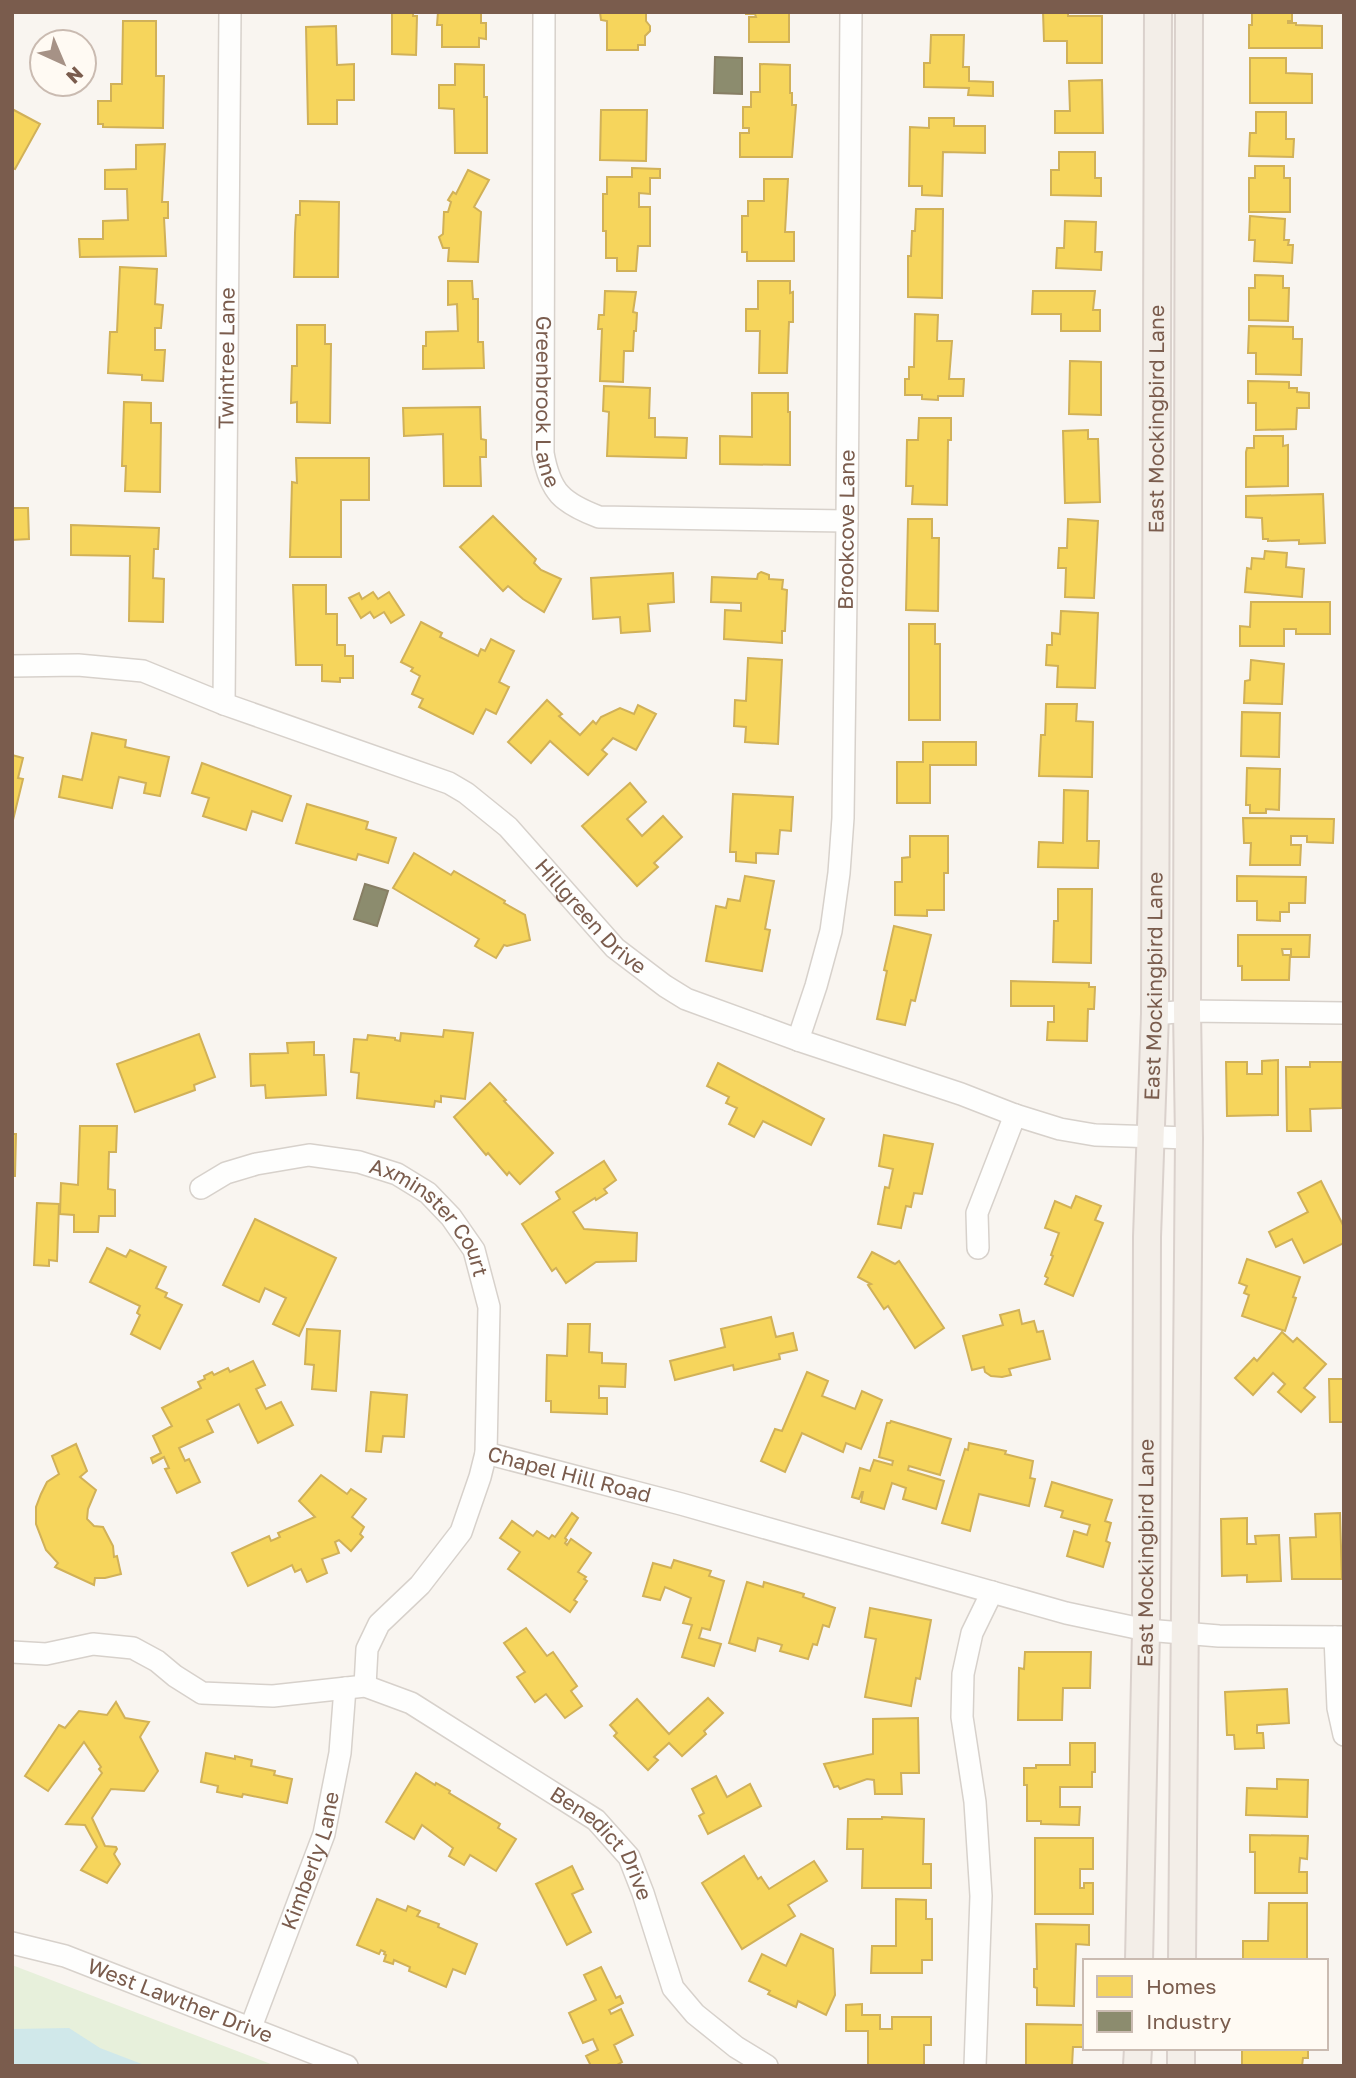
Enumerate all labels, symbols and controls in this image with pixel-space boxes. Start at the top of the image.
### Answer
north arrow [28,28,98,98]
text: N [62,62,88,89]
street label: Twintree Lane [212,287,240,429]
street label: East Mockingbird Lane [1142,305,1169,534]
street label: Greenbrook Lane [531,316,566,492]
street label: Brookcove Lane [832,449,860,610]
street label: Hillgreen Drive [530,853,652,979]
street label: East Mockingbird Lane [1138,872,1167,1101]
street label: Axminster Court [367,1152,494,1279]
street label: East Mockingbird Lane [1131,1439,1158,1668]
street label: Chapel Hill Road [485,1440,654,1508]
street label: Benedict Drive [546,1780,658,1903]
street label: Kimberly Lane [275,1789,344,1933]
street label: West Lawther Drive [84,1952,277,2048]
legend [1083,1959,1328,2050]
text: Homes [1146,1973,1216,1999]
text: Industry [1146,2008,1231,2034]

